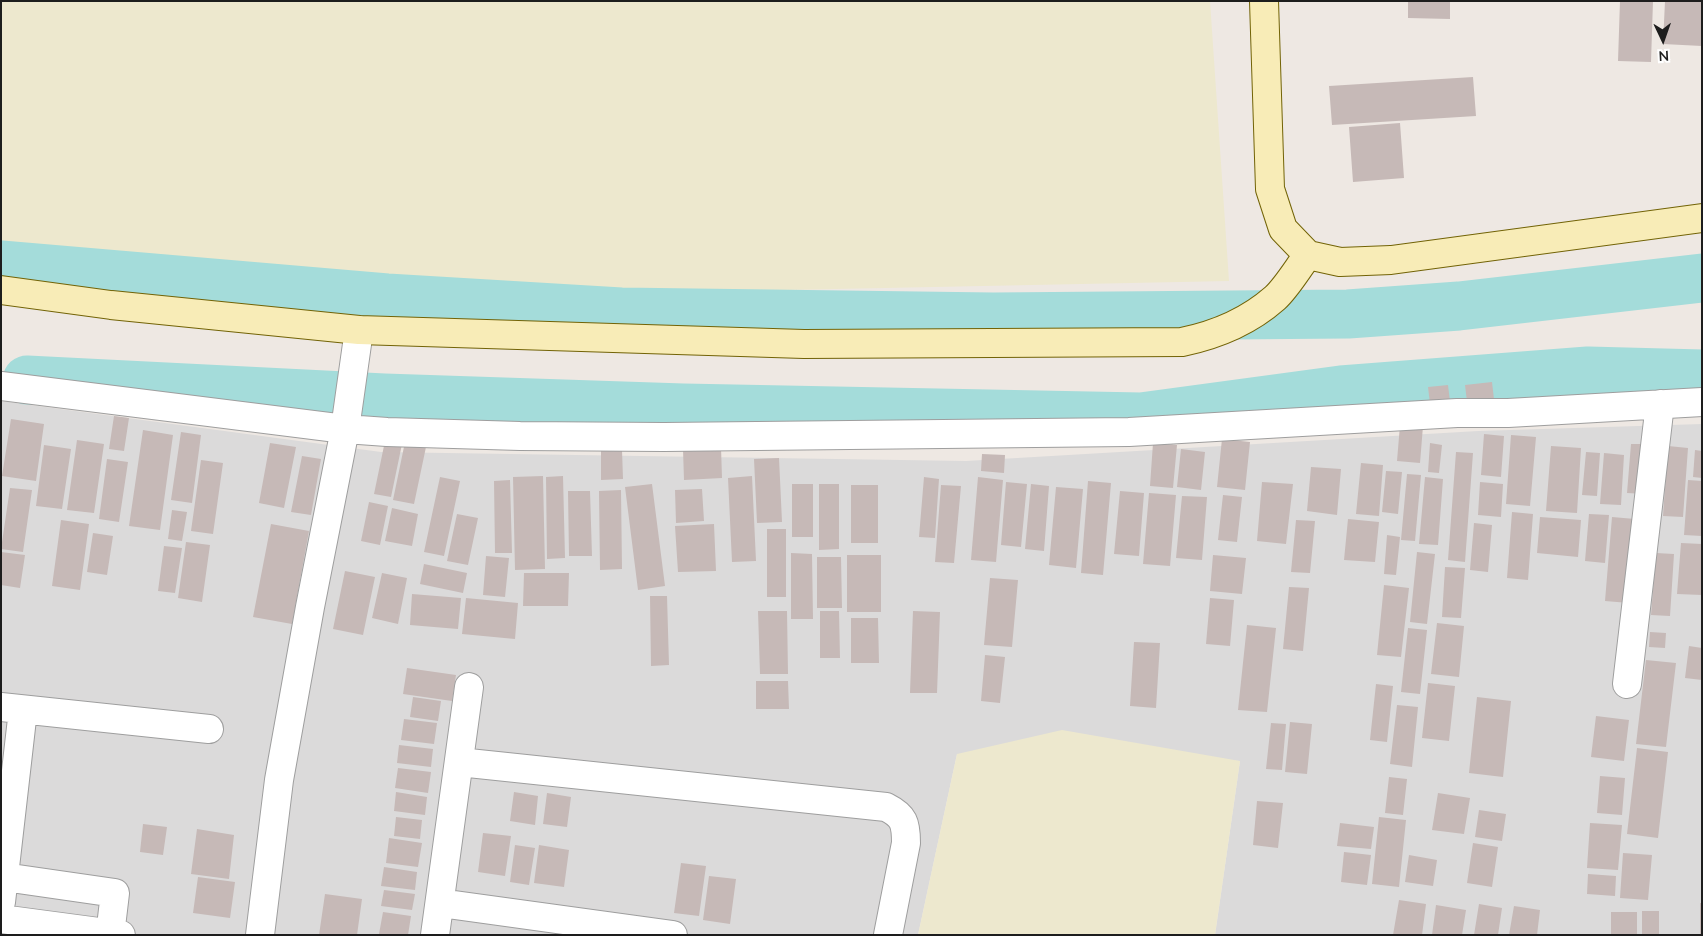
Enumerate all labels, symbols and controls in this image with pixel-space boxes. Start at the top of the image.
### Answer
north arrow [1638,15,1688,65]
text: N [1658,46,1670,65]

